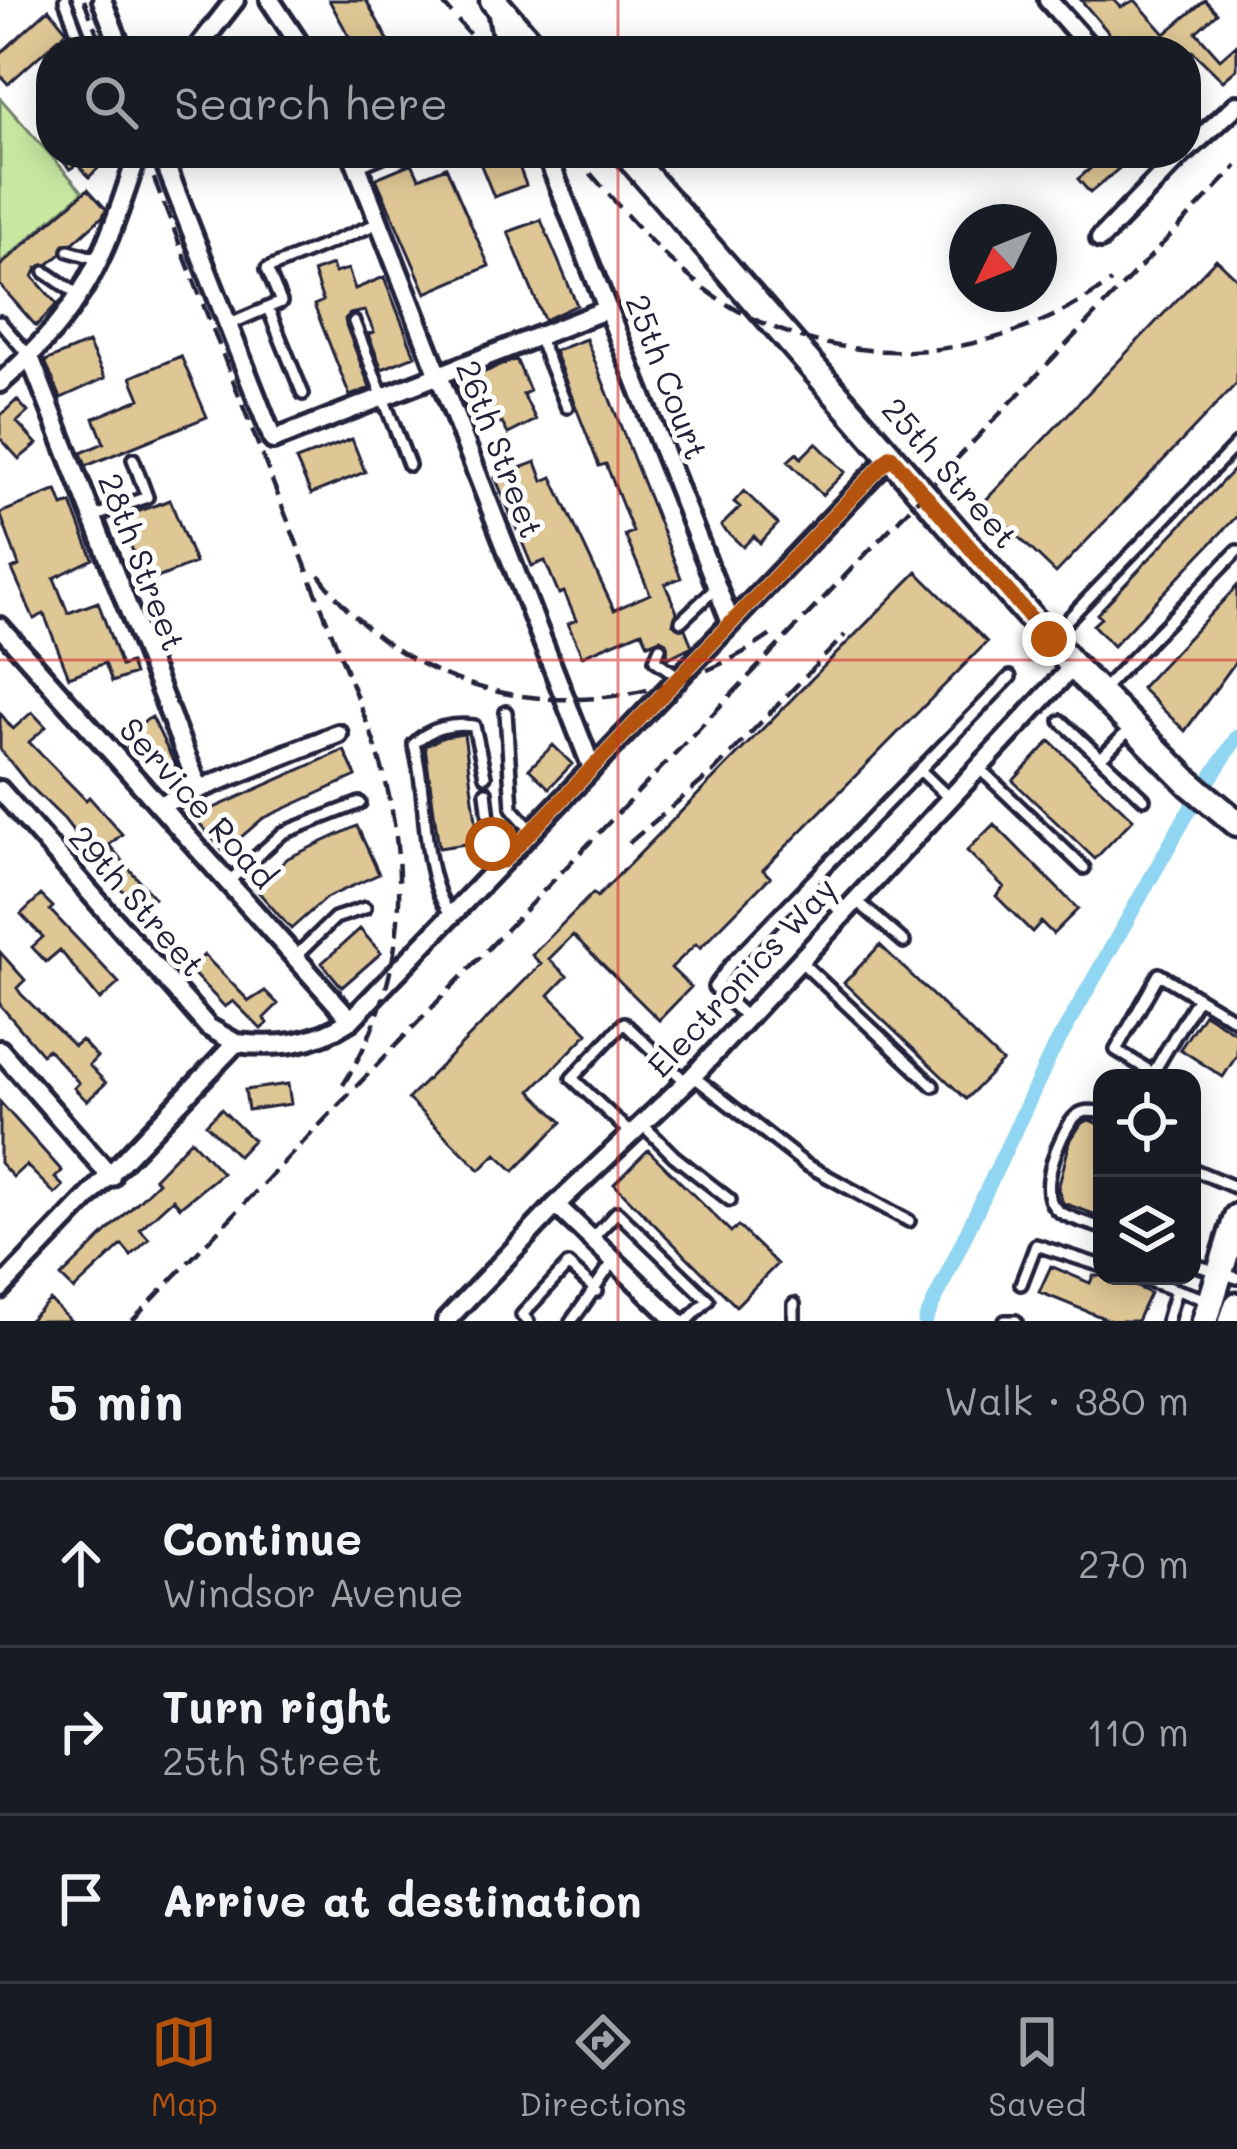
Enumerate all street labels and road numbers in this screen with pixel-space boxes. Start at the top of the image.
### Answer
street label: 25th Court [617,288,720,465]
street label: 26th Street [448,353,555,543]
street label: 25th Street [874,388,1028,556]
street label: 28th Street [90,466,197,656]
street label: Service Road [111,707,287,897]
street label: 29th Street [61,815,216,985]
street label: Electronics Way [637,867,846,1086]

